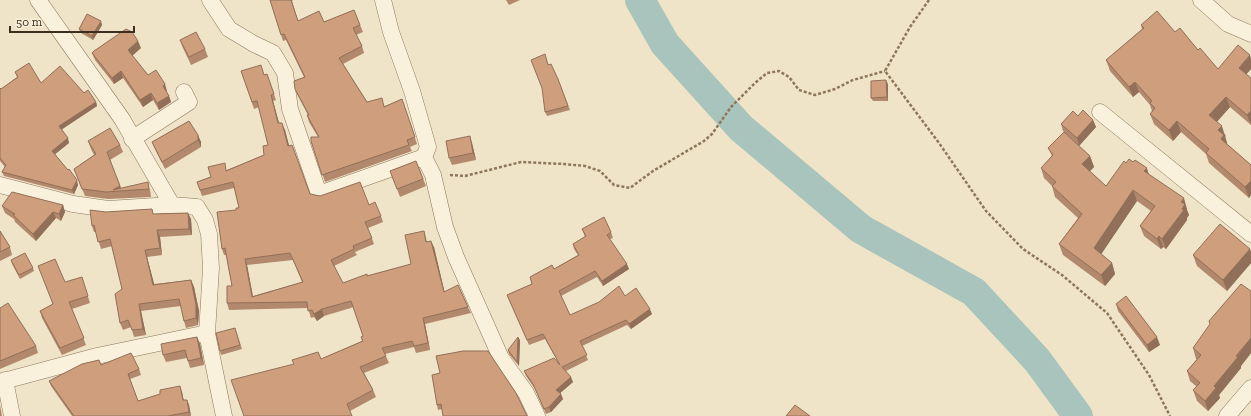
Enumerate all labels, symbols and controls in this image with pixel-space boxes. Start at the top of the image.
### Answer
scale bar [10,8,134,34]
text: 50 m [16,15,43,29]

